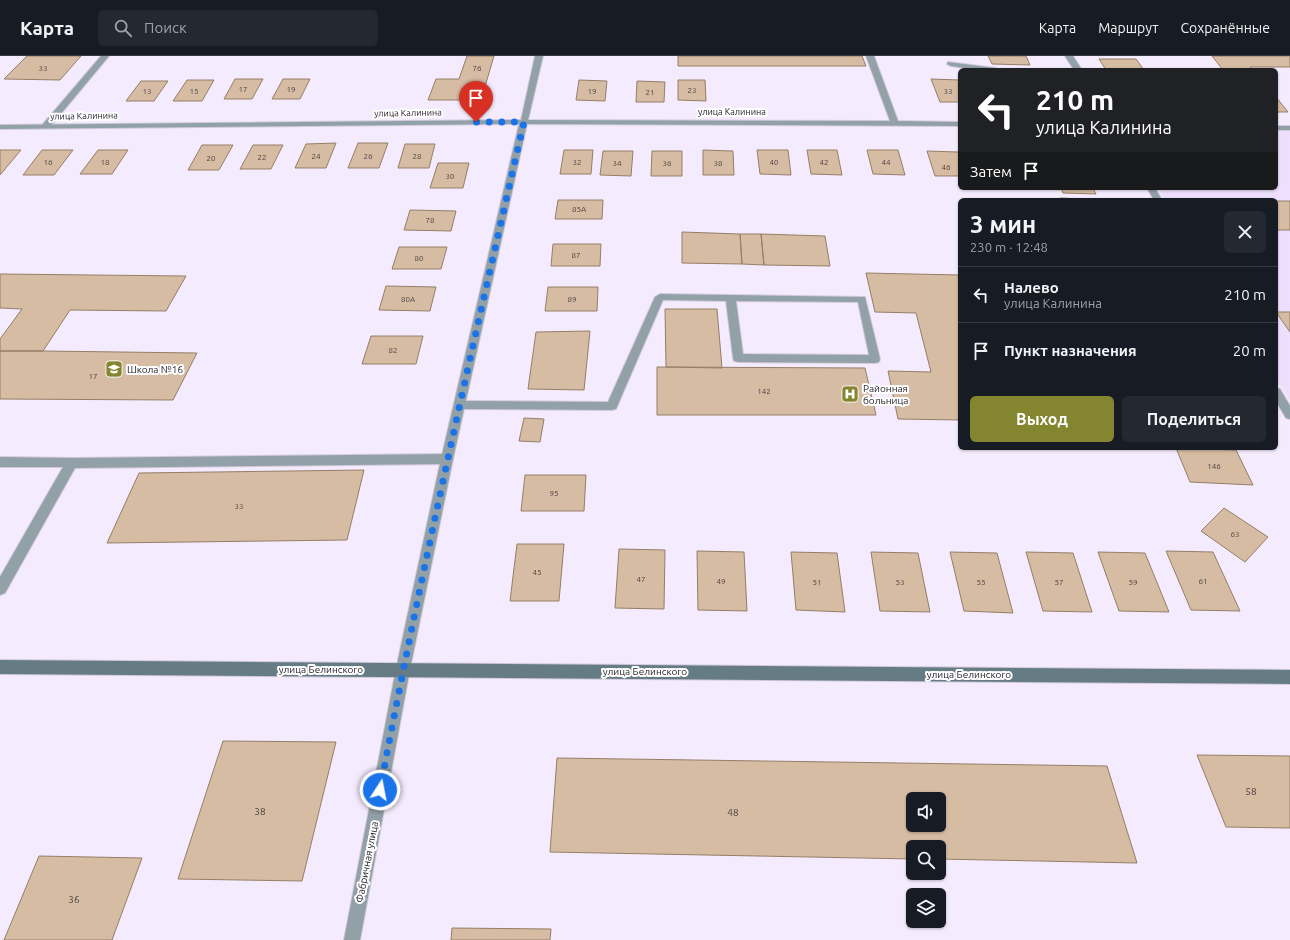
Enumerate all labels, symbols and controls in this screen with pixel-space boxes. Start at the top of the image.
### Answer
search box [98,10,378,46]
text: Карта [20,17,74,39]
icon: search [112,17,134,39]
text: Поиск [144,19,187,36]
text: Карта [1039,20,1076,36]
text: Маршрут [1098,20,1159,36]
text: Сохранённые [1181,20,1270,36]
house number: 33 [38,64,48,73]
house number: 76 [472,64,482,73]
pin [459,81,493,122]
icon: left [970,84,1022,136]
text: 210 m [1036,84,1114,115]
house number: 17 [238,85,248,94]
house number: 19 [286,85,296,94]
house number: 23 [687,86,697,95]
house number: 13 [142,87,152,96]
house number: 15 [189,87,199,96]
icon: arrive [465,87,487,109]
house number: 19 [587,87,597,96]
house number: 33 [943,87,953,96]
house number: 21 [645,88,655,97]
street label: улица Калинина [374,107,442,119]
street label: улица Калинина [698,107,766,117]
street label: улица Калинина [50,110,118,122]
text: улица Калинина [1036,117,1172,137]
house number: 24 [311,152,321,161]
house number: 26 [363,152,373,161]
house number: 28 [412,152,422,161]
house number: 22 [257,153,267,162]
house number: 20 [206,154,216,163]
house number: 16 [43,158,53,167]
house number: 18 [100,158,110,167]
house number: 32 [572,158,582,167]
house number: 40 [769,158,779,167]
house number: 42 [819,158,829,167]
house number: 44 [881,158,891,167]
house number: 34 [612,159,622,168]
house number: 36 [662,159,672,168]
house number: 38 [713,159,723,168]
icon: arrive [1020,160,1042,182]
house number: 46 [941,163,951,172]
text: Затем [970,163,1012,180]
house number: 30 [445,172,455,181]
house number: 85А [572,205,587,214]
text: 3 мин [970,211,1036,238]
button: close [1224,211,1266,253]
house number: 78 [425,216,435,225]
text: 230 m · 12:48 [970,240,1048,254]
house number: 87 [571,251,581,260]
house number: 80 [414,254,424,263]
text: Налево [1004,279,1059,296]
icon: left [970,284,992,306]
text: 210 m [1224,286,1266,303]
house number: 80А [401,295,416,304]
house number: 89 [567,295,577,304]
text: улица Калинина [1004,296,1102,310]
icon: arrive [970,340,992,362]
text: Пункт назначения [1004,342,1137,359]
text: 20 m [1233,342,1266,359]
house number: 82 [388,346,398,355]
school or university icon: Школа №16 [104,359,124,379]
place label: Школа №16 [127,364,183,375]
house number: 17 [88,372,98,381]
place label: Районная больница [863,383,908,406]
hospital icon: Районная больница [840,384,860,404]
house number: 142 [757,387,771,396]
button: Выход [970,396,1114,442]
button: Поделиться [1122,396,1266,442]
house number: 146 [1207,462,1221,471]
house number: 95 [549,489,559,498]
house number: 33 [234,502,244,511]
house number: 63 [1230,530,1240,539]
house number: 45 [532,568,542,577]
house number: 47 [636,575,646,584]
house number: 49 [716,577,726,586]
house number: 61 [1198,577,1208,586]
house number: 51 [812,578,822,587]
house number: 53 [895,578,905,587]
house number: 55 [976,578,986,587]
house number: 57 [1054,578,1064,587]
house number: 59 [1128,578,1138,587]
street label: улица Белинского [279,664,363,675]
street label: улица Белинского [603,666,687,677]
street label: улица Белинского [927,669,1011,680]
position arrow [359,769,401,811]
house number: 58 [1245,786,1257,797]
map controls [906,792,946,928]
button: sound [906,792,946,832]
house number: 38 [254,806,266,817]
house number: 48 [727,807,739,818]
street label: Фабричная улица [354,820,380,904]
button: search [906,840,946,880]
button: layers [906,888,946,928]
house number: 36 [68,894,80,905]

